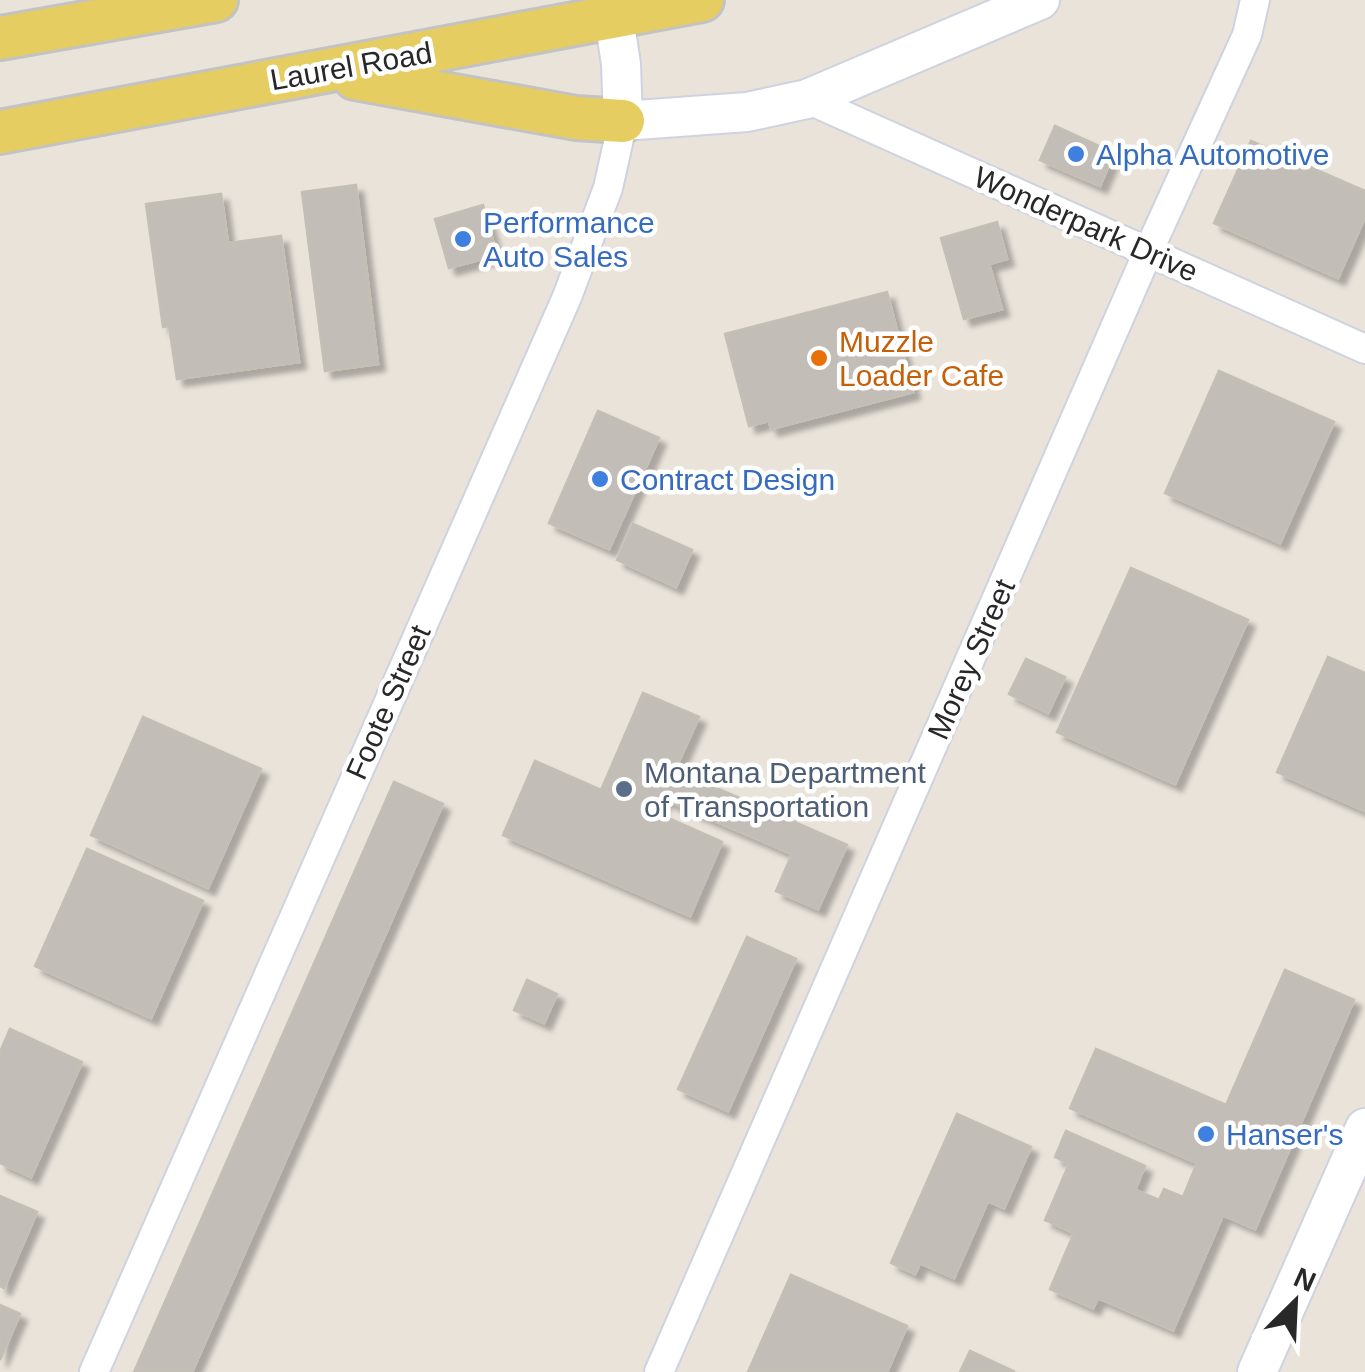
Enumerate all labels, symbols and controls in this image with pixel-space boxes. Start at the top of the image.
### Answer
street label: Laurel Road [268,36,434,96]
place label: Alpha Automotive [1096,138,1329,171]
marker: Alpha Automotive [1065,143,1087,165]
street label: Wonderpark Drive [969,160,1203,288]
place label: Performance Auto Sales [483,206,655,273]
marker: Performance Auto Sales [452,228,474,250]
place label: Muzzle Loader Cafe [839,325,1004,392]
marker: Muzzle Loader Cafe [808,347,830,369]
place label: Contract Design [620,463,835,496]
marker: Contract Design [589,468,611,490]
street label: Morey Street [921,573,1021,744]
street label: Foote Street [339,619,437,784]
place label: Montana Department of Transportation [644,756,926,823]
marker: Montana Department of Transportation [613,778,635,800]
place label: Hanser's [1226,1118,1343,1151]
marker: Hanser's [1195,1123,1217,1145]
north arrow [1245,1252,1345,1352]
text: N [1289,1261,1321,1298]

